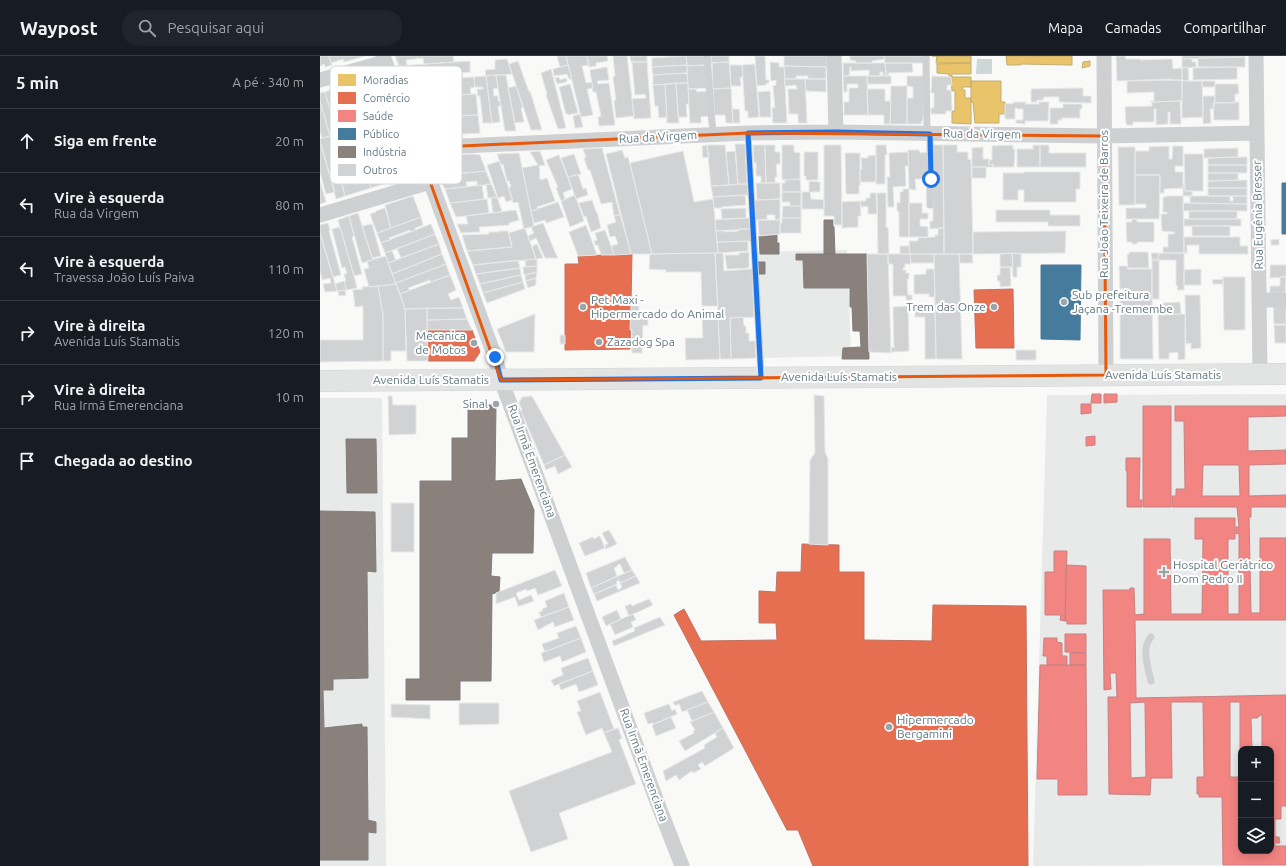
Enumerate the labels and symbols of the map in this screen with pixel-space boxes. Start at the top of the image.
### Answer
legend [330,66,462,184]
text: Moradias [363,74,409,86]
text: Comércio [363,92,410,104]
text: Saúde [363,110,393,122]
street label: Rua da Virgem [943,126,1021,141]
text: Público [363,128,399,140]
street label: Rua da Virgem [618,128,698,145]
street label: Rua João Teixeira de Barros [1097,130,1110,278]
text: Indústria [363,146,406,158]
street label: Rua Eugênia Bresser [1250,160,1265,270]
text: Outros [363,164,398,176]
route start [922,170,940,188]
place label: Sub prefeitura Jaçana -Tremembe [1072,288,1173,315]
place label: Pet Maxi - Hipermercado do Animal [591,293,725,320]
marker: Sub prefeitura Jaçana -Tremembe [1059,297,1069,307]
place label: Trem das Onze [906,300,986,313]
marker: Pet Maxi - Hipermercado do Animal [578,302,588,312]
marker: Trem das Onze [989,302,999,312]
place label: Mecanica de Motos [415,329,466,356]
place label: Zazadog Spa [607,335,675,348]
marker: Zazadog Spa [594,337,604,347]
marker: Mecanica de Motos [469,338,479,348]
route end [486,348,504,366]
street label: Avenida Luís Stamatis [1105,368,1221,381]
street label: Avenida Luís Stamatis [781,370,897,383]
street label: Avenida Luís Stamatis [373,373,489,386]
place label: Sinal [463,397,488,410]
marker: Sinal [491,399,501,409]
street label: Rua Irmã Emerenciana [506,402,559,519]
place label: Hospital Geriátrico Dom Pedro II [1173,558,1273,585]
marker: Hospital Geriátrico Dom Pedro II [1158,566,1170,578]
street label: Rua Irmã Emerenciana [618,706,671,823]
place label: Hipermercado Bergamini [897,713,974,740]
marker: Hipermercado Bergamini [884,722,894,732]

